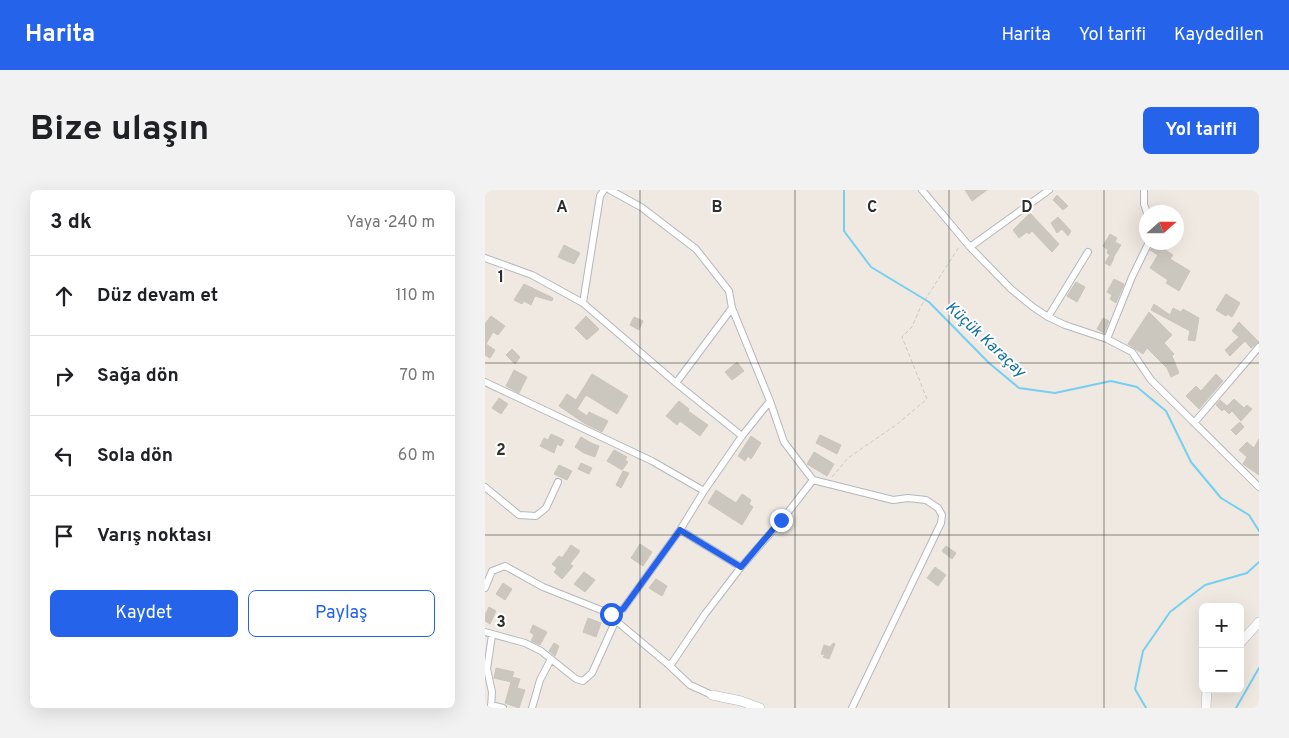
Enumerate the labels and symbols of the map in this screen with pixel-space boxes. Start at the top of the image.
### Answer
text: A [556,198,568,218]
text: B [711,198,723,218]
text: C [867,198,877,218]
text: D [1021,198,1033,218]
north arrow [1139,205,1184,250]
text: 1 [498,268,504,288]
water label: Küçük Karaçay [941,298,1031,383]
text: 2 [496,441,506,461]
route end [770,509,793,532]
route start [600,603,623,626]
text: 3 [496,613,506,633]

